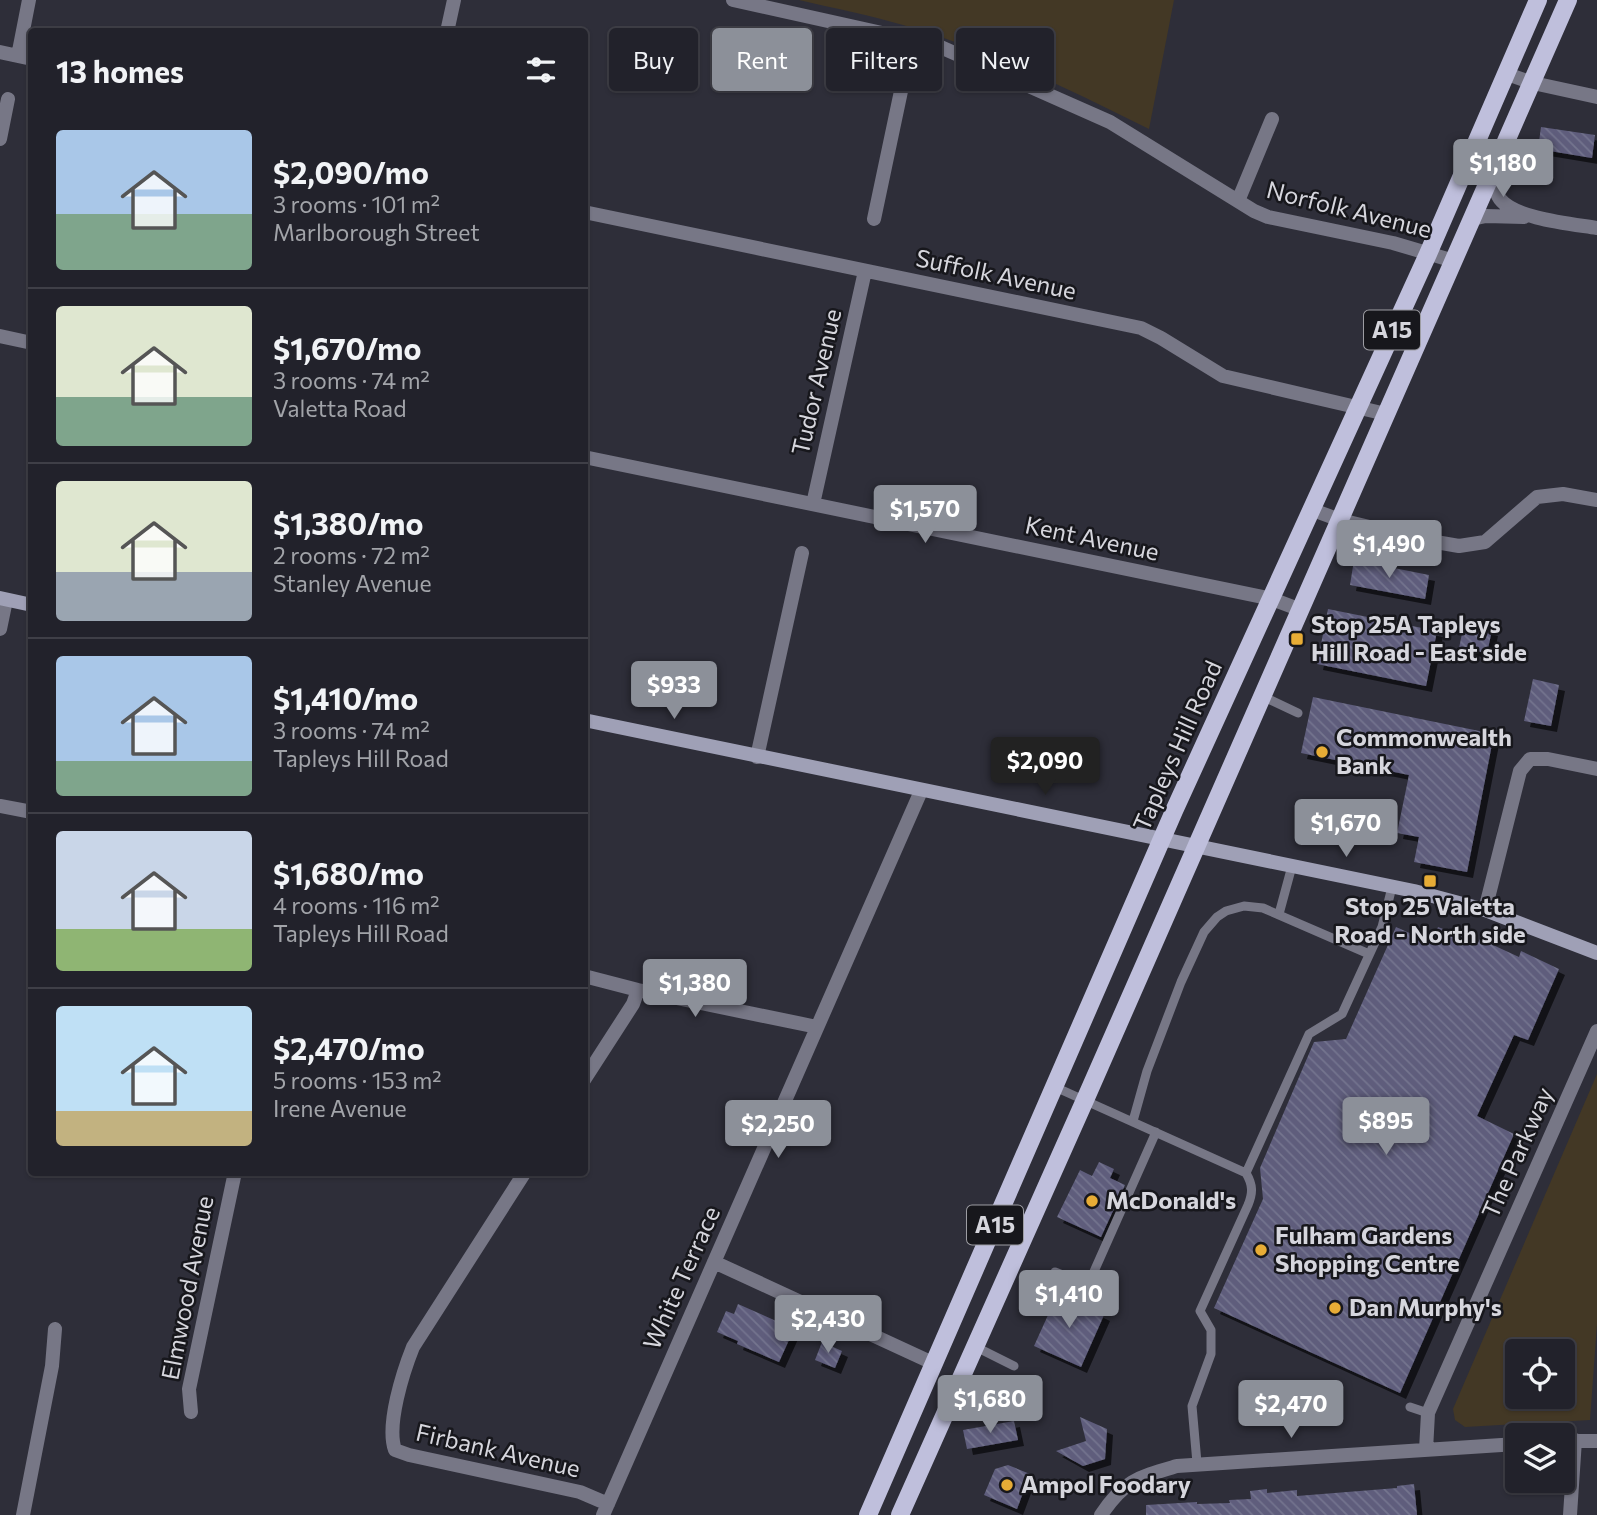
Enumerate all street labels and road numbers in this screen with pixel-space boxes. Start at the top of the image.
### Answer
street label: Norfolk Avenue [1264,174,1435,243]
street label: Suffolk Avenue [913,242,1079,305]
street label: Tudor Avenue [785,306,846,458]
road number: A15 [1364,310,1420,350]
street label: Kent Avenue [1023,509,1162,566]
street label: Tapleys Hill Road [1126,656,1227,835]
street label: The Parkway [1475,1082,1558,1222]
street label: Elmwood Avenue [154,1193,219,1382]
street label: White Terrace [636,1201,725,1353]
road number: A15 [967,1206,1023,1244]
street label: Firbank Avenue [413,1417,583,1483]

